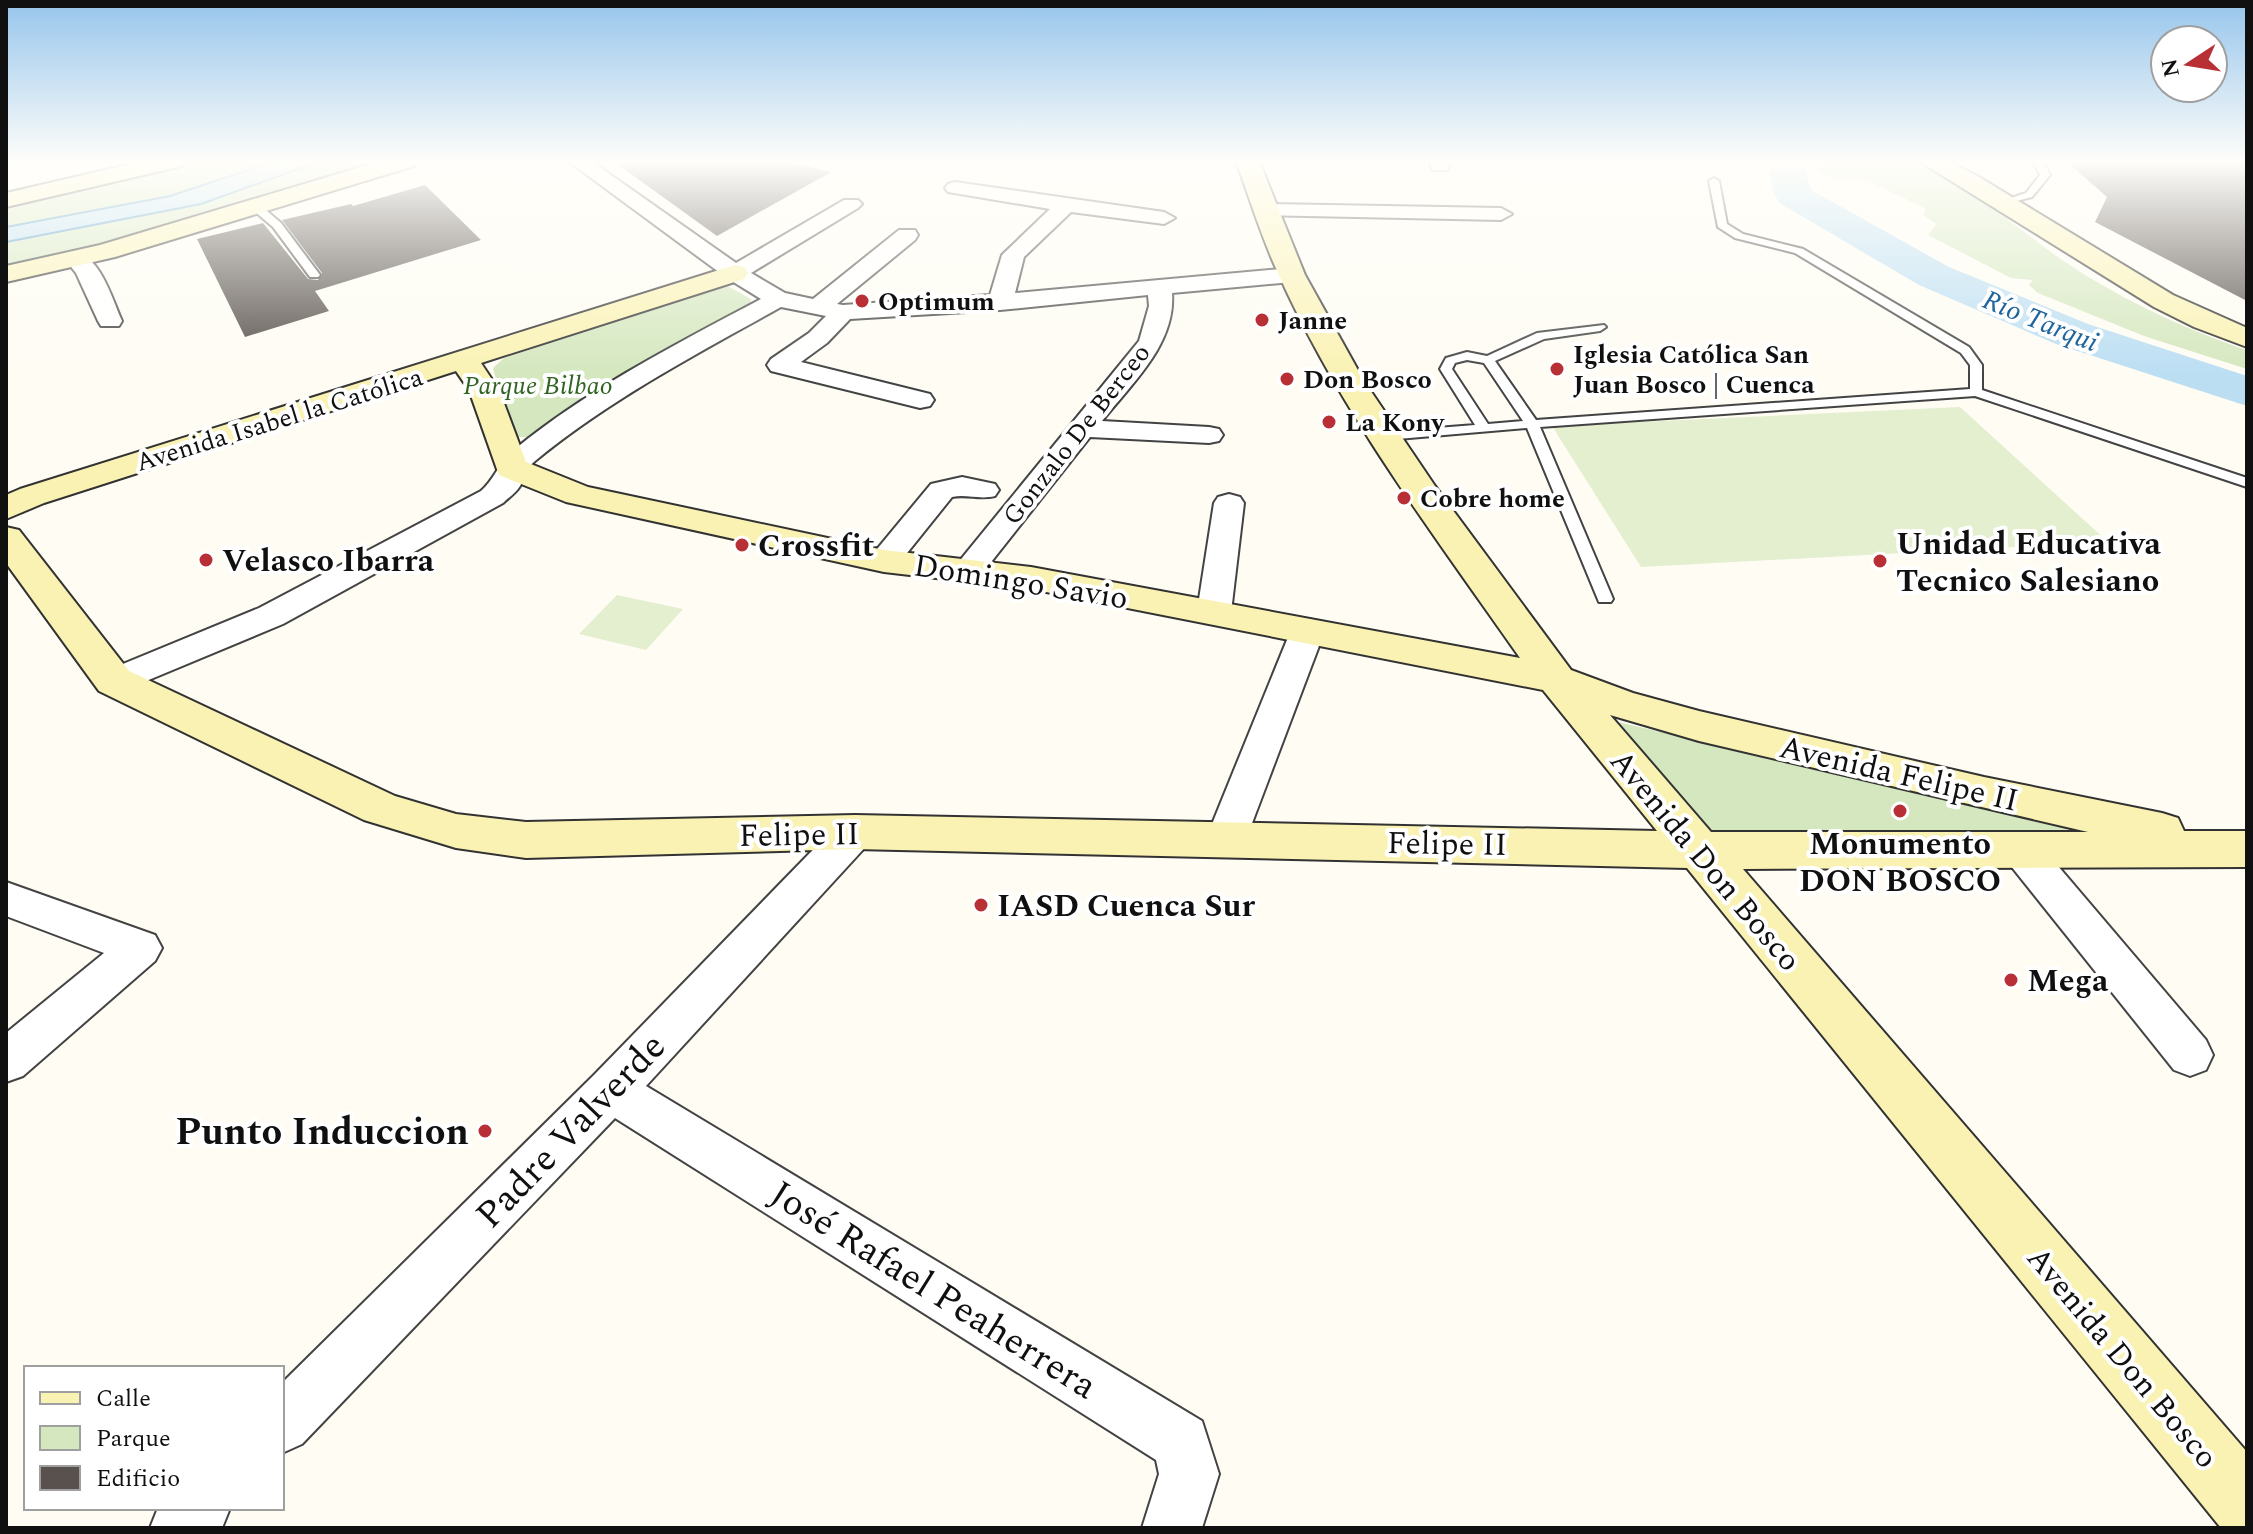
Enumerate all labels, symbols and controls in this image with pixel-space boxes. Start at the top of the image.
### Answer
north arrow [2149,24,2229,104]
text: N [2153,56,2189,80]
water label: Río Tarqui [1976,279,2105,364]
place label: Optimum [878,282,995,322]
marker: Optimum [853,292,871,310]
place label: Janne [1278,301,1347,341]
marker: Janne [1253,311,1271,329]
street label: Gonzalo De Berceo [993,335,1161,534]
place label: Iglesia Católica San Juan Bosco | Cuenca [1573,335,1815,405]
street label: Avenida Isabel la Católica [131,357,428,483]
place label: Don Bosco [1303,360,1432,400]
marker: Iglesia Católica San Juan Bosco | Cuenca [1548,360,1566,378]
park label: Parque Bilbao [463,366,613,406]
marker: Don Bosco [1278,370,1296,388]
place label: La Kony [1345,403,1446,443]
marker: La Kony [1320,413,1338,431]
place label: Cobre home [1420,479,1565,519]
marker: Cobre home [1395,489,1413,507]
place label: Unidad Educativa Tecnico Salesiano [1896,520,2161,606]
place label: Crossfit [758,522,874,571]
marker: Crossfit [733,536,751,554]
place label: Velasco Ibarra [222,537,435,586]
street label: Domingo Savio [910,541,1131,624]
marker: Velasco Ibarra [197,551,215,569]
marker: Unidad Educativa Tecnico Salesiano [1871,552,1889,570]
street label: Avenida Felipe II [1774,723,2023,826]
street label: Avenida Don Bosco [1597,739,1813,983]
marker: Monumento DON BOSCO [1891,802,1909,820]
street label: Felipe II [738,810,860,861]
street label: Felipe II [1386,819,1508,870]
place label: Monumento DON BOSCO [1799,820,2001,906]
place label: IASD Cuenca Sur [997,882,1255,931]
marker: IASD Cuenca Sur [972,896,990,914]
place label: Mega [2027,957,2109,1006]
marker: Mega [2002,971,2020,989]
street label: Padre Valverde [463,1020,680,1243]
place label: Punto Induccion [175,1104,469,1162]
marker: Punto Induccion [476,1122,494,1140]
street label: José Rafael Peaherrera [758,1166,1108,1415]
street label: Avenida Don Bosco [2014,1236,2230,1480]
legend [24,1366,284,1510]
text: Calle [96,1381,151,1417]
text: Parque [96,1421,171,1457]
text: Edificio [96,1461,180,1497]

